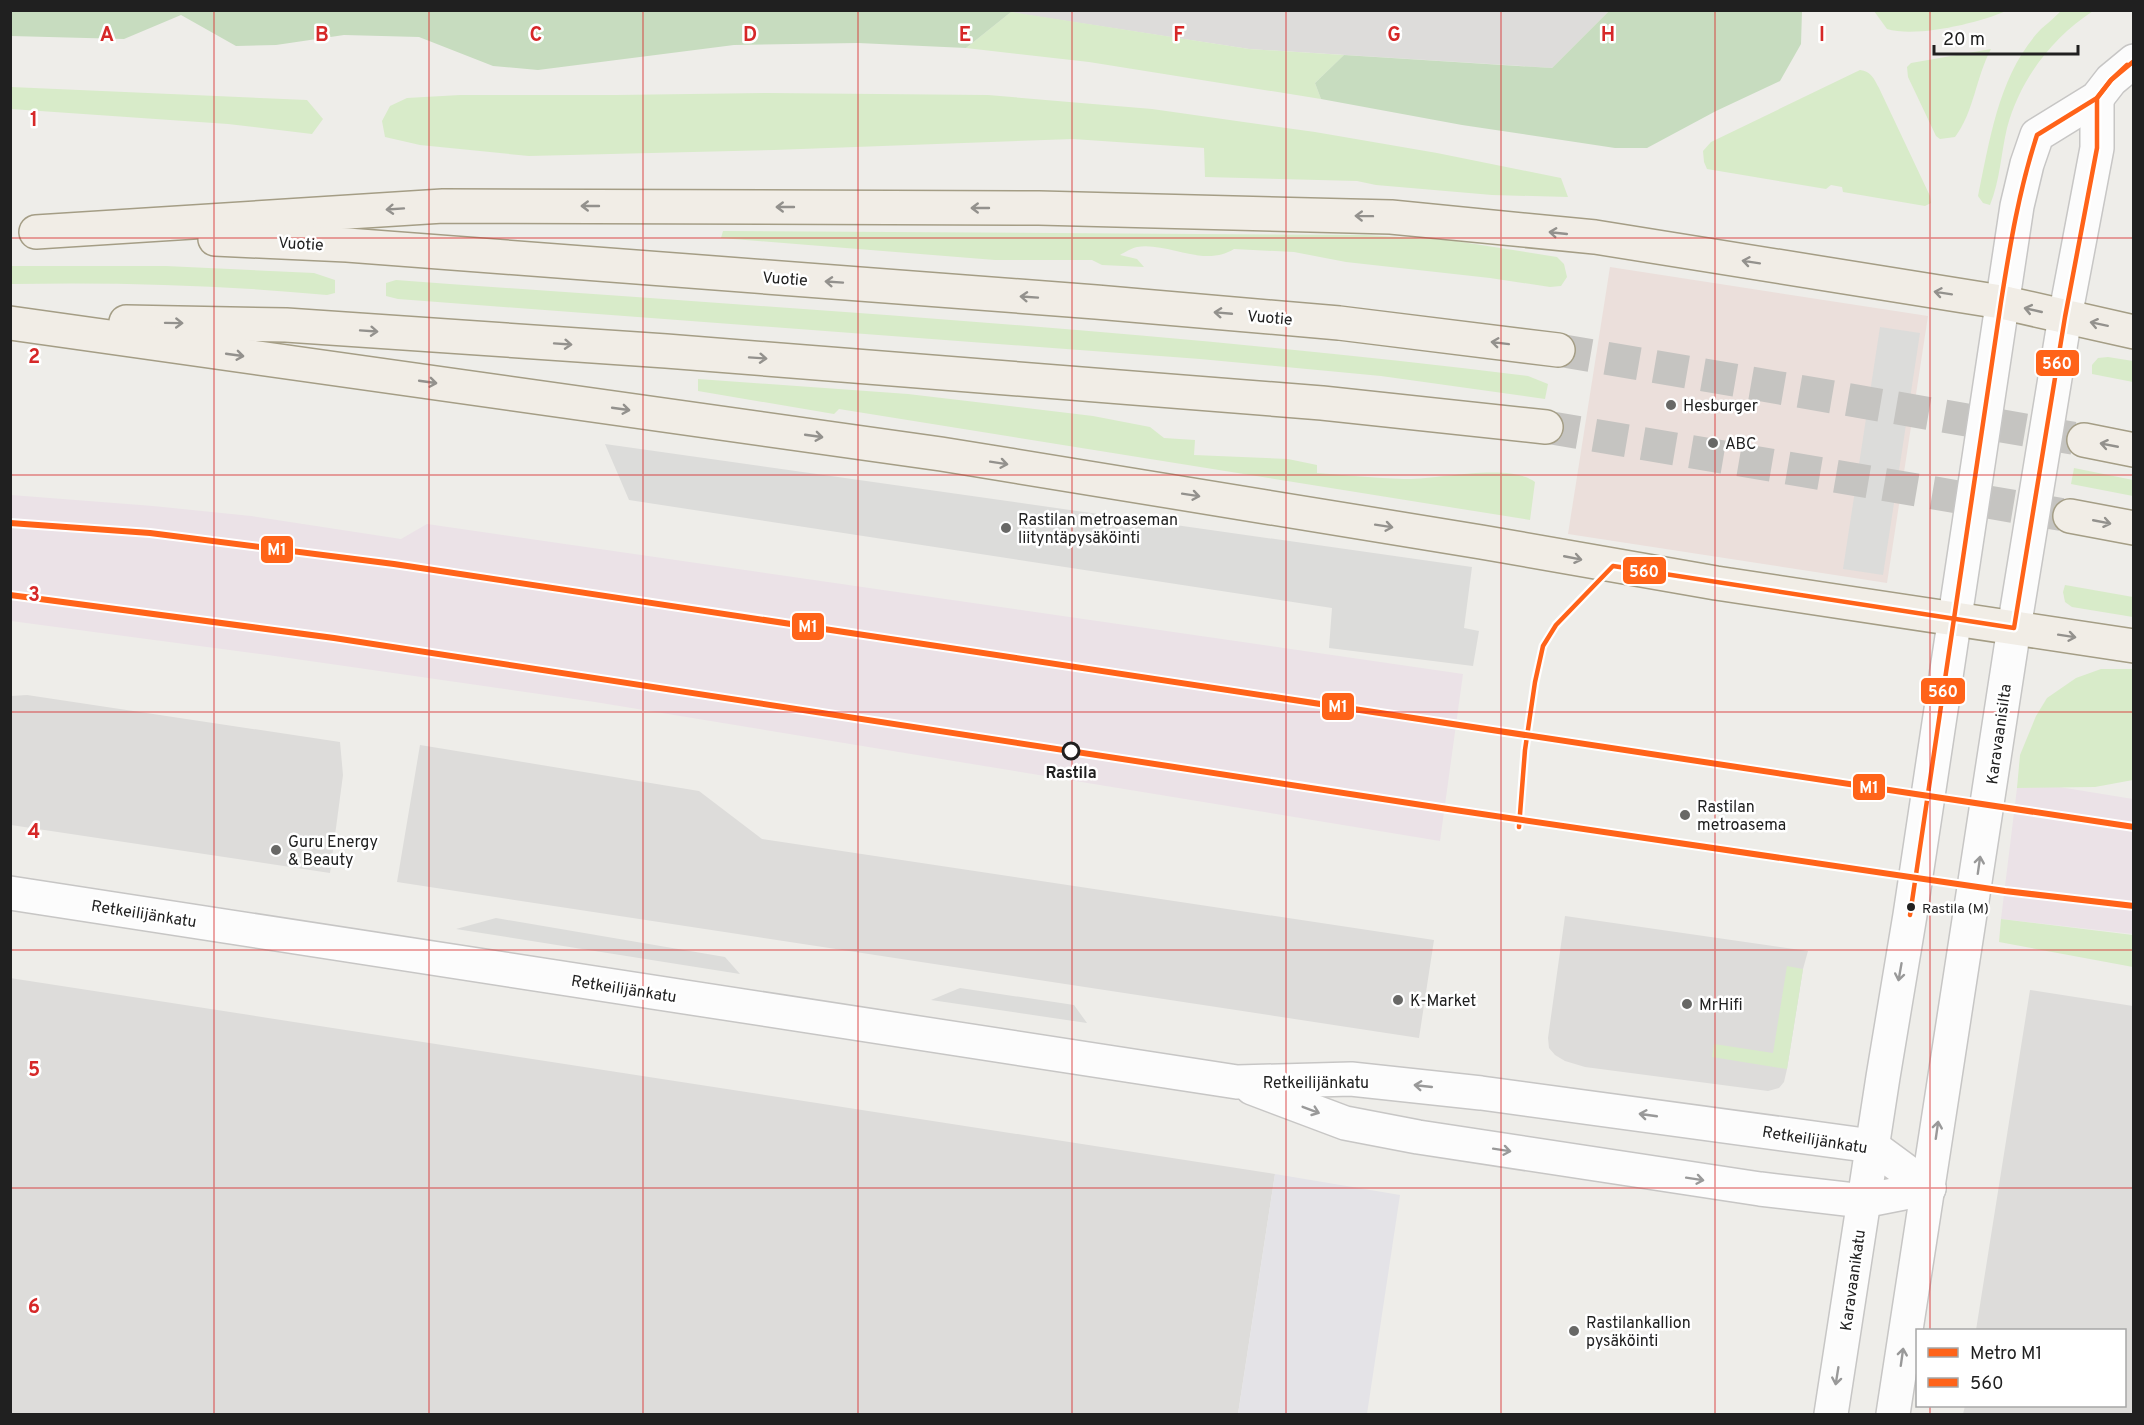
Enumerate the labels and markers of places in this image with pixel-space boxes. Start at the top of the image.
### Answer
place label: Hesburger [1683,397,1758,417]
marker: Hesburger [1664,398,1678,412]
place label: ABC [1725,435,1756,455]
marker: ABC [1706,436,1720,450]
place label: Rastilan metroaseman liityntäpysäköinti [1018,511,1178,549]
marker: Rastilan metroaseman liityntäpysäköinti [999,521,1013,535]
marker: Rastila [1062,742,1080,760]
place label: Rastila [1045,764,1097,784]
place label: Rastilan metroasema [1697,798,1786,836]
marker: Rastilan metroasema [1678,808,1692,822]
place label: Guru Energy & Beauty [288,833,378,871]
marker: Guru Energy & Beauty [269,843,283,857]
marker: Rastila (M) [1905,901,1917,913]
place label: Rastila (M) [1922,901,1989,918]
place label: K-Market [1410,992,1476,1012]
marker: K-Market [1391,993,1405,1007]
place label: MrHifi [1699,996,1743,1016]
marker: MrHifi [1680,997,1694,1011]
place label: Rastilankallion pysäköinti [1586,1314,1691,1352]
marker: Rastilankallion pysäköinti [1567,1324,1581,1338]

